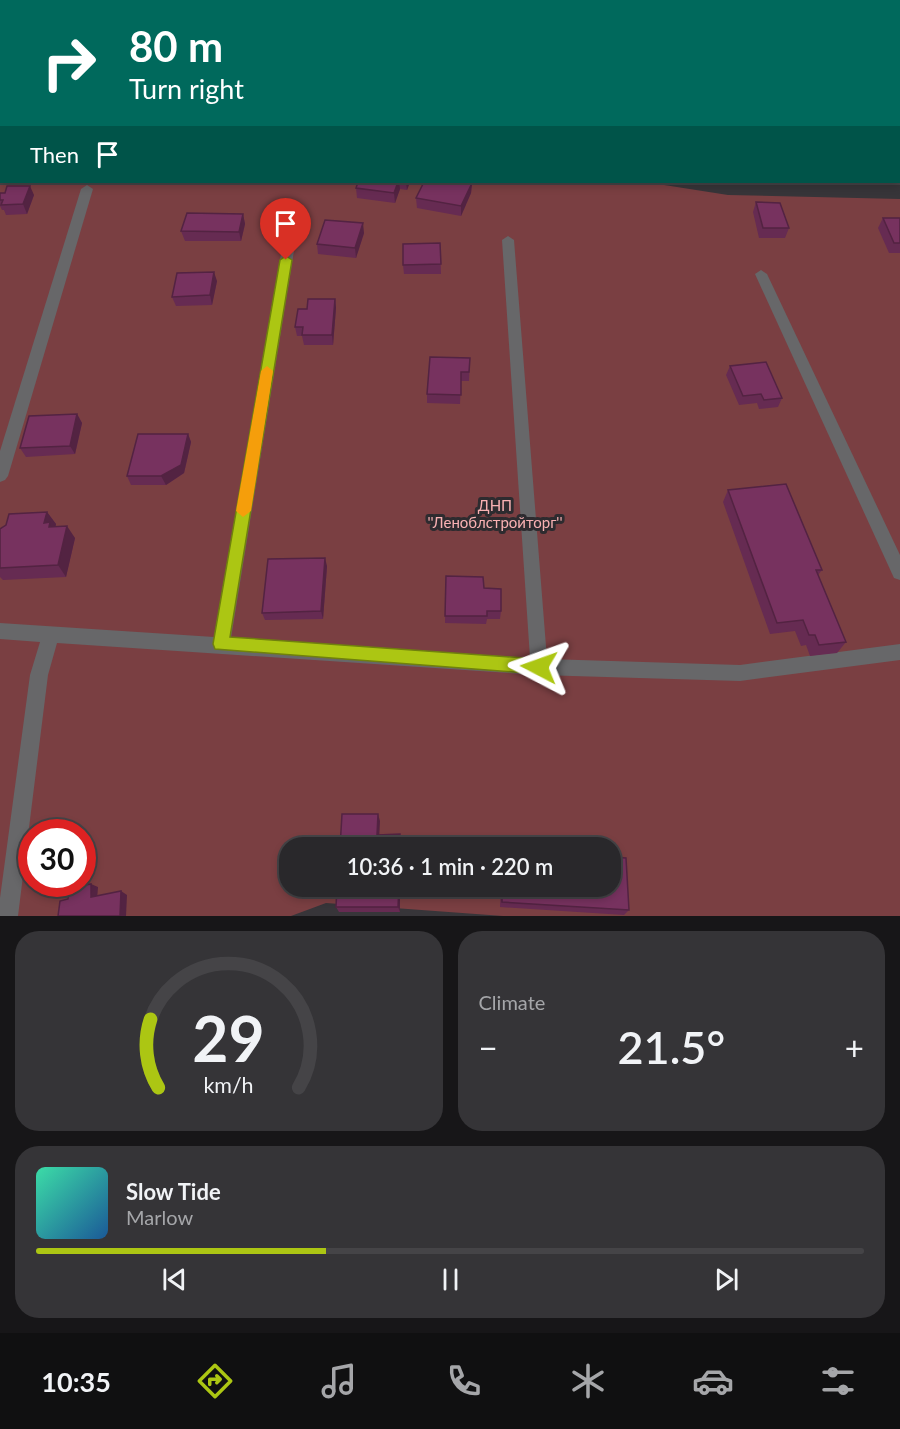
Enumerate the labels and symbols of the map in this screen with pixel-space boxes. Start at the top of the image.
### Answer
pin [260,198,311,260]
park label: ДНП ''Леноблстройторг'' [428,496,562,531]
position arrow [507,635,571,699]
speed limit sign: 30 [18,819,96,897]

